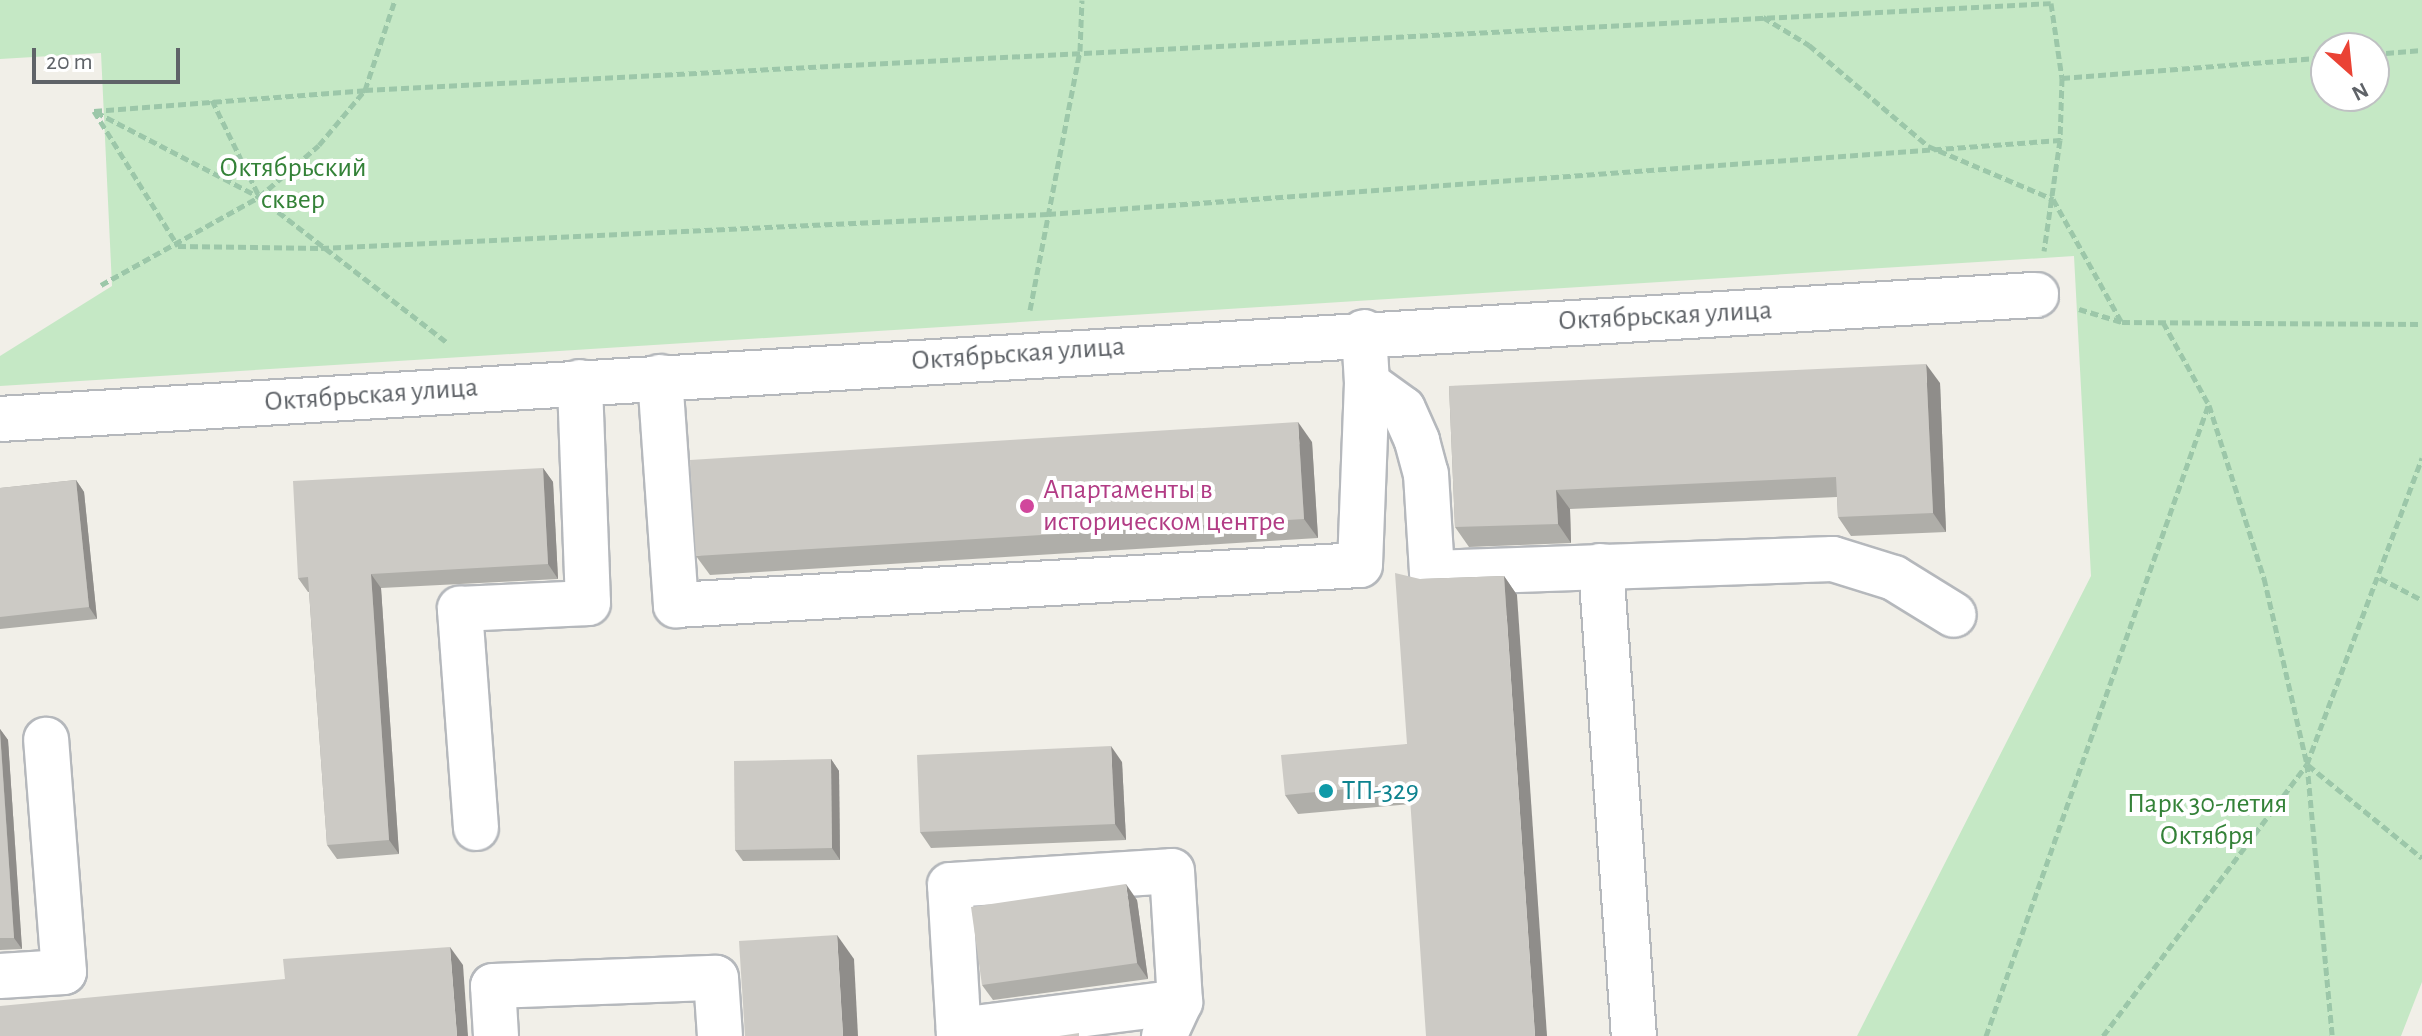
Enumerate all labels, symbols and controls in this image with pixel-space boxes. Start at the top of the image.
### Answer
scale bar [36,32,184,82]
north arrow [2310,32,2390,112]
text: 20 m [46,50,93,74]
text: N [2348,78,2372,105]
park label: Октябрьский сквер [219,151,367,217]
street label: Октябрьская улица [1557,294,1773,338]
street label: Октябрьская улица [910,330,1126,378]
street label: Октябрьская улица [263,371,479,419]
place label: Апартаменты в историческом центре [1043,473,1285,539]
marker: Апартаменты в историческом центре [1018,497,1036,515]
place label: ТП-329 [1342,774,1419,808]
marker: ТП-329 [1317,782,1335,800]
park label: Парк 30-летия Октября [2127,787,2287,853]

